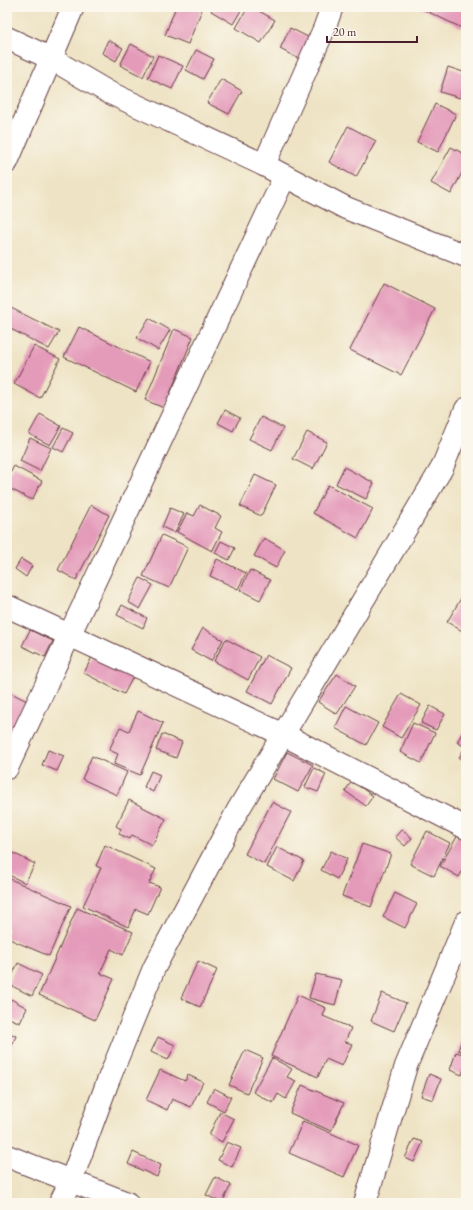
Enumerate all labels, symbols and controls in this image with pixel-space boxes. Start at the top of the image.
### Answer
scale bar [327,18,417,44]
text: 20 m [333,24,357,40]

